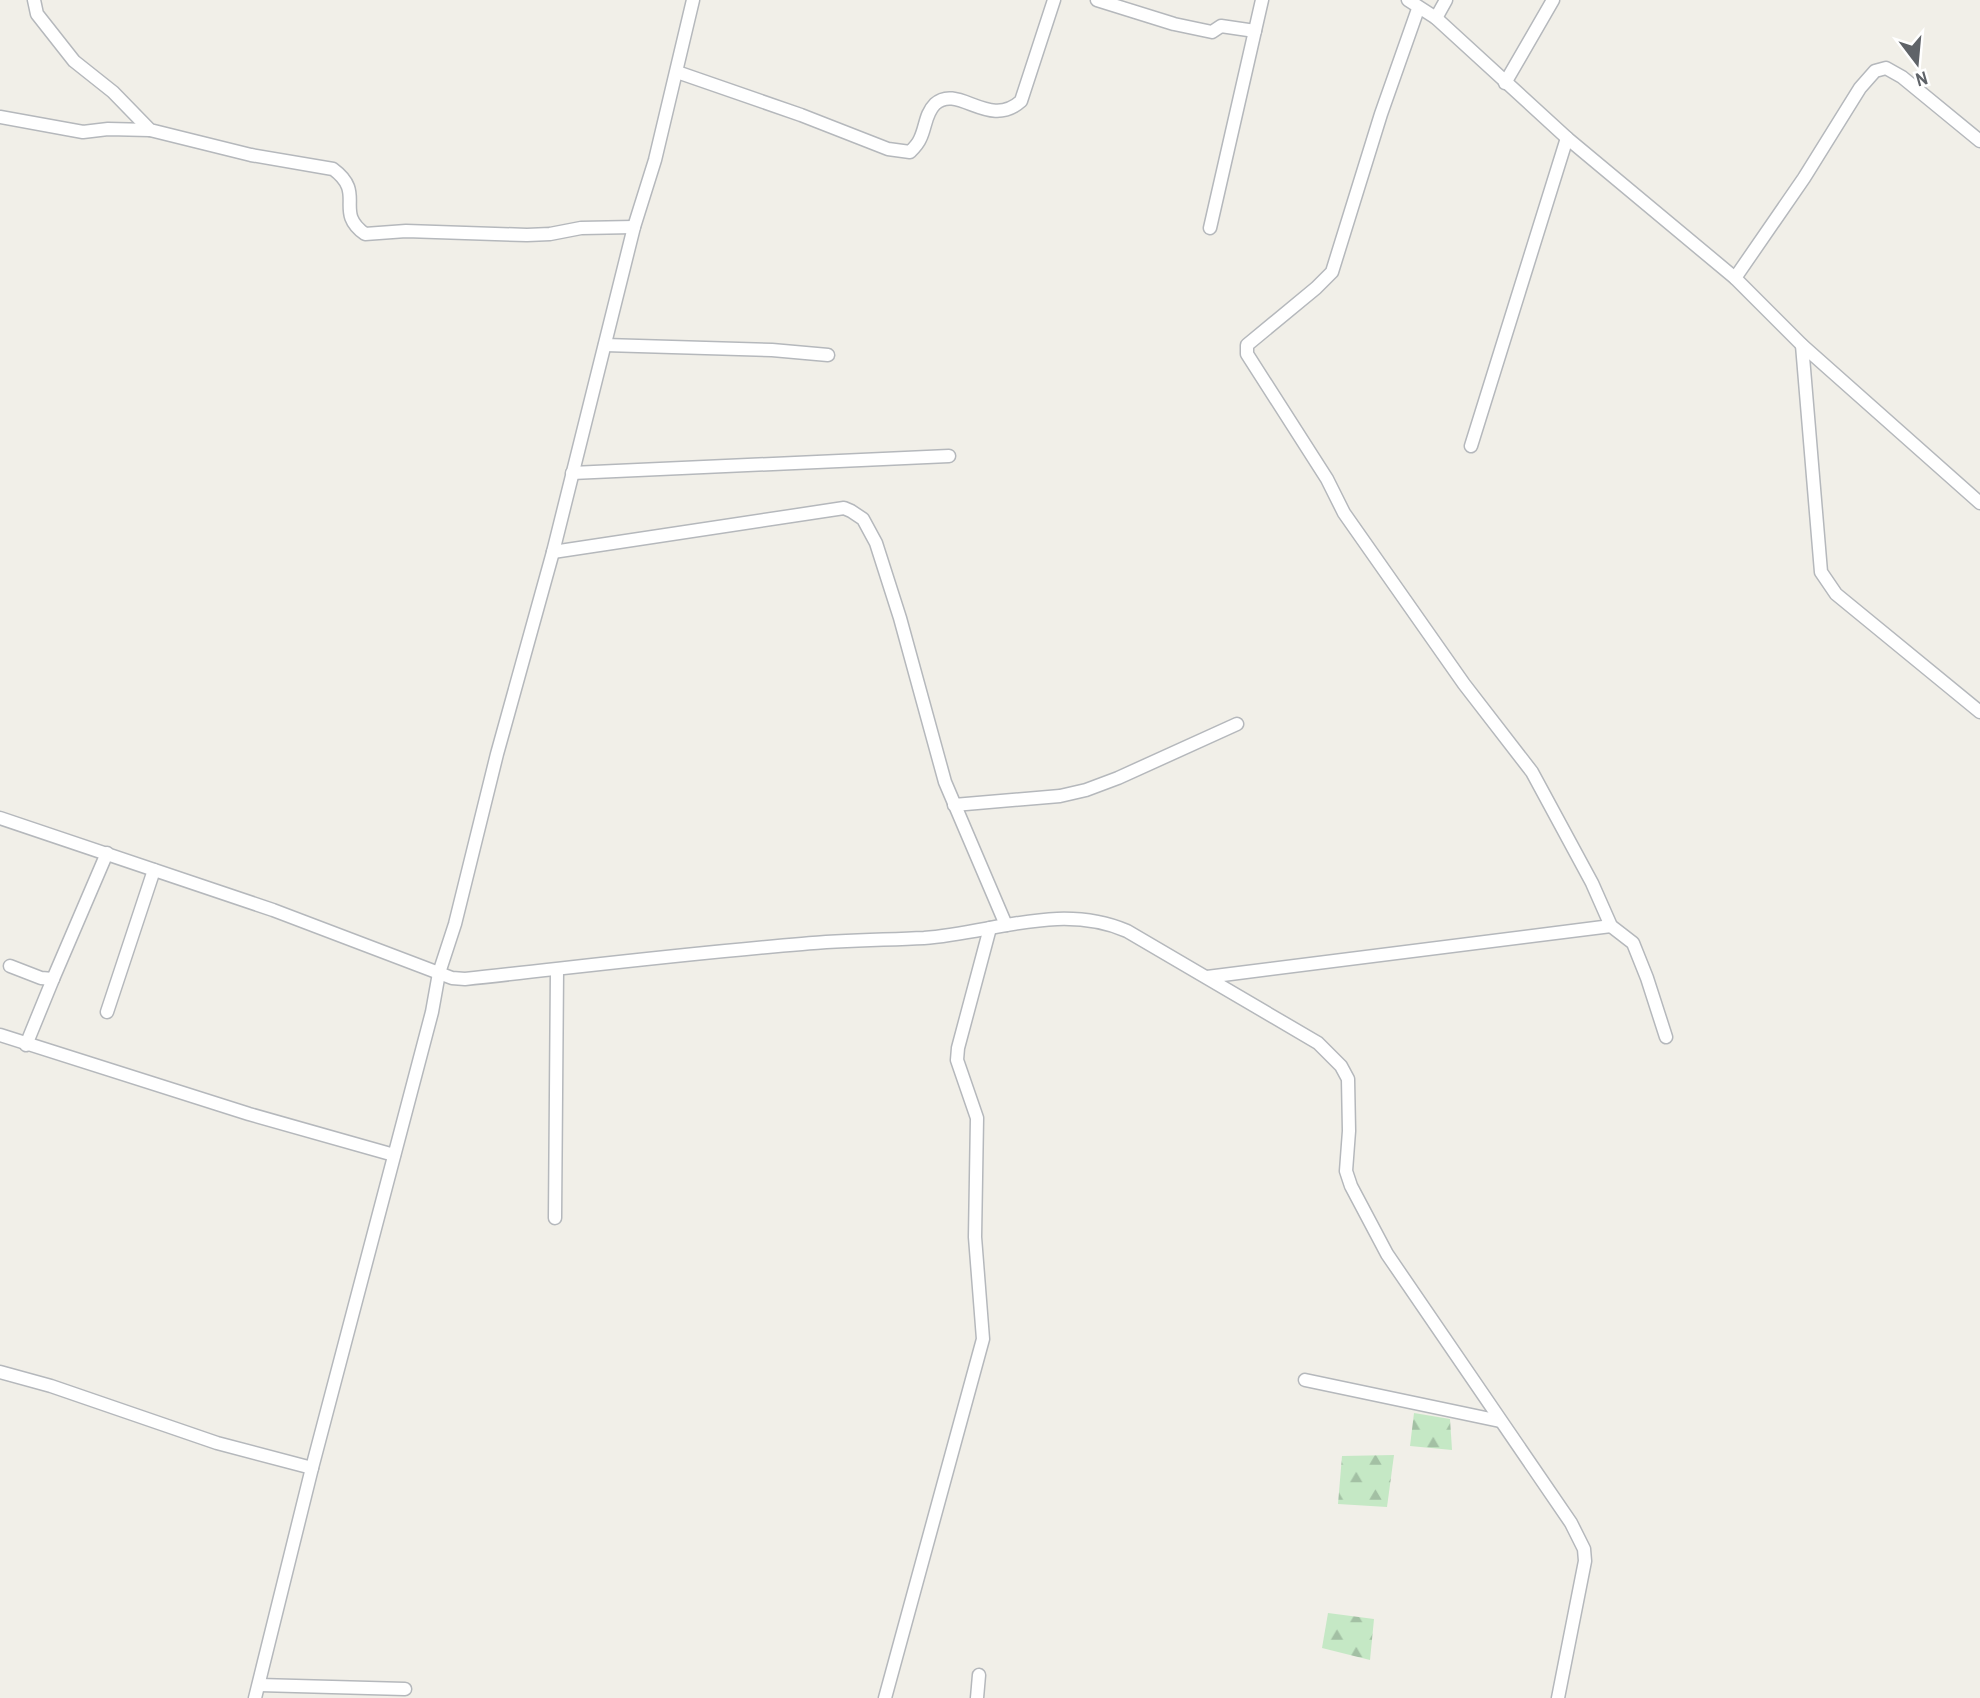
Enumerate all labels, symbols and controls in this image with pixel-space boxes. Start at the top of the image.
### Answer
north arrow [1882,28,1952,98]
text: N [1913,65,1931,93]

